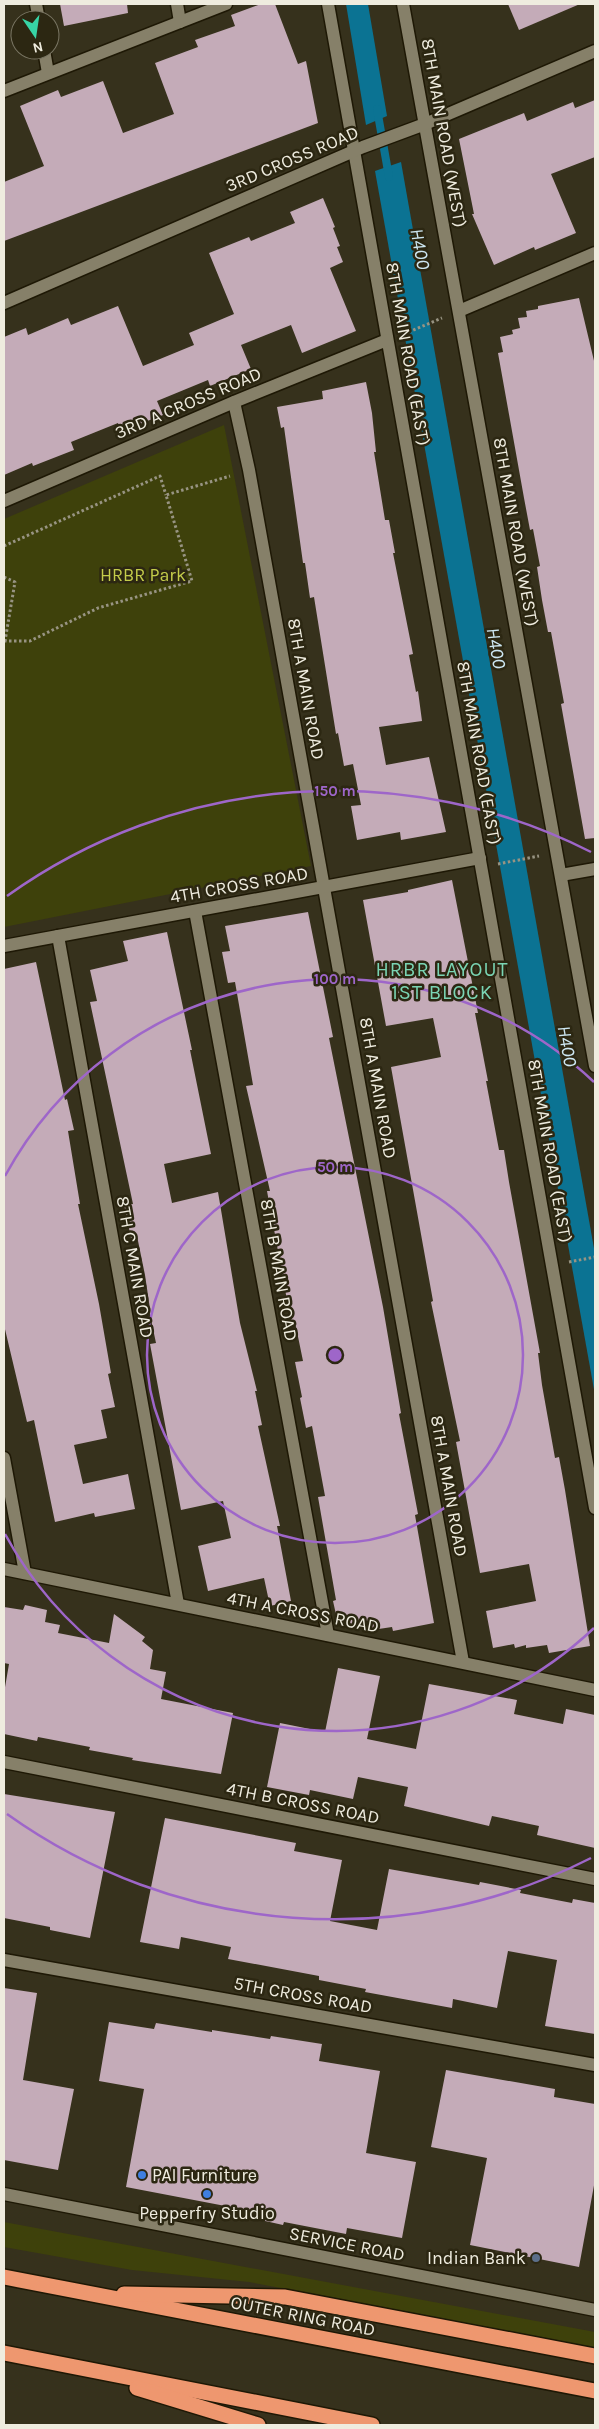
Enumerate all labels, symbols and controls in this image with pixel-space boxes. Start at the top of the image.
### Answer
north arrow [10,10,60,60]
street label: 8TH MAIN ROAD (WEST) [417,37,471,229]
text: N [31,38,45,57]
street label: 3RD CROSS ROAD [222,121,362,197]
water label: H400 [405,227,435,272]
street label: 8TH MAIN ROAD (EAST) [381,261,435,447]
street label: 3RD A CROSS ROAD [111,362,265,444]
street label: 8TH MAIN ROAD (WEST) [489,436,543,628]
park label: HRBR Park [100,564,186,586]
street label: 8TH A MAIN ROAD [283,617,329,761]
water label: H400 [482,626,511,671]
street label: 8TH MAIN ROAD (EAST) [452,660,506,846]
text: 150 m [314,782,356,800]
street label: 4TH CROSS ROAD [168,862,310,908]
district label: HRBR LAYOUT 1ST BLOCK [376,958,509,1004]
text: 100 m [314,970,356,988]
street label: 8TH A MAIN ROAD [355,1016,401,1160]
water label: H400 [553,1024,582,1069]
street label: 8TH MAIN ROAD (EAST) [523,1058,577,1244]
text: 50 m [317,1158,353,1176]
street label: 8TH C MAIN ROAD [112,1194,158,1340]
street label: 8TH B MAIN ROAD [256,1197,302,1343]
centre of rings [326,1346,344,1364]
street label: 8TH A MAIN ROAD [426,1414,472,1558]
street label: 4TH A CROSS ROAD [225,1586,381,1638]
street label: 4TH B CROSS ROAD [225,1777,381,1829]
street label: 5TH CROSS ROAD [232,1972,374,2018]
place label: PAI Furniture [152,2164,257,2186]
marker: PAI Furniture [136,2169,148,2181]
marker: Pepperfry Studio [201,2188,213,2200]
place label: Pepperfry Studio [139,2202,275,2224]
street label: SERVICE ROAD [287,2222,407,2266]
place label: Indian Bank [427,2247,526,2269]
marker: Indian Bank [530,2252,542,2264]
street label: OUTER RING ROAD [229,2291,377,2341]

